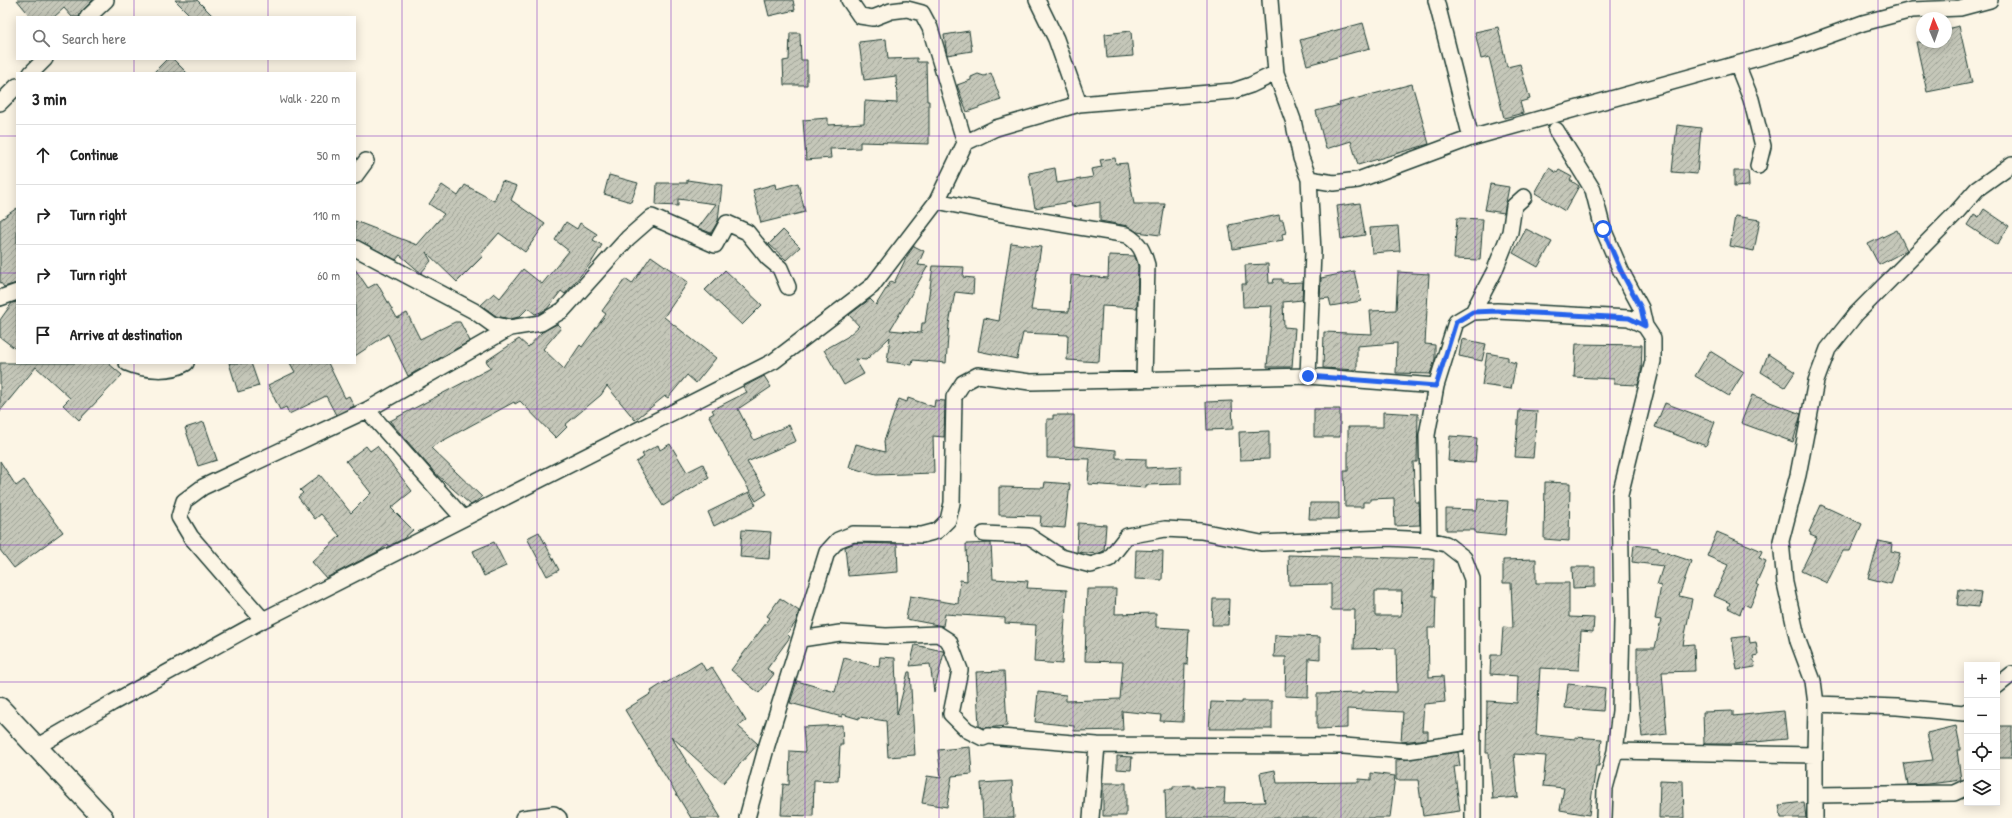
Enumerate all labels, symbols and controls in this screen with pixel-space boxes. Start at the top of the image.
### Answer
north arrow [1916,12,1952,48]
search box [16,16,356,60]
icon: search [30,27,52,49]
text: Search here [62,28,126,49]
text: 3 min [32,87,67,110]
text: Walk · 220 m [280,89,340,107]
icon: ahead [32,144,54,166]
text: Continue [70,144,118,165]
text: 50 m [317,146,340,164]
icon: right [32,204,54,226]
text: Turn right [70,204,126,225]
text: 110 m [313,206,340,224]
route start [1594,220,1612,238]
icon: right [32,264,54,286]
text: Turn right [70,264,126,285]
text: 60 m [317,266,340,284]
icon: arrive [32,324,54,346]
text: Arrive at destination [70,324,182,345]
route end [1299,367,1317,385]
map controls [1964,662,2000,806]
button: + [1964,662,2000,698]
button: − [1964,698,2000,734]
button: locate [1964,734,2000,770]
button: layers [1964,770,2000,806]

